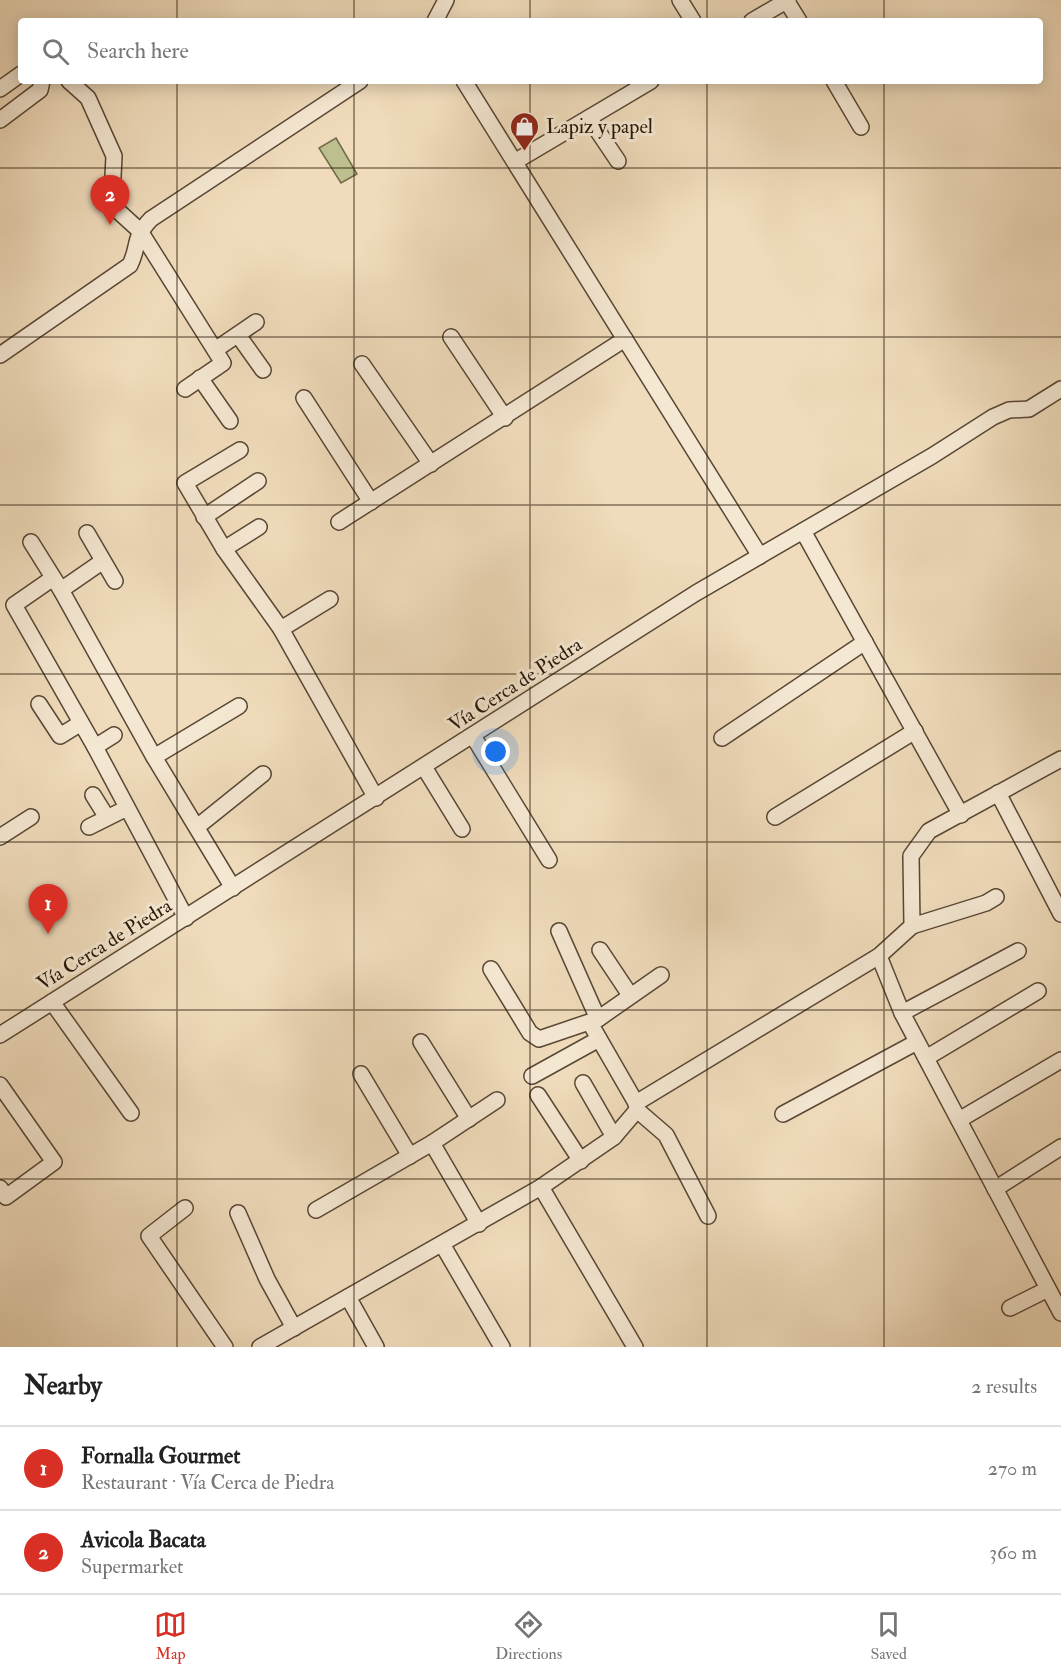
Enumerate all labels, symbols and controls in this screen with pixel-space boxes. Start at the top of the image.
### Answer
search box [18,18,1043,84]
icon: search [39,35,72,68]
text: Search here [87,37,189,65]
shop icon: Lapiz y papel [509,110,541,152]
place label: Lapiz y papel [546,114,653,140]
pin: 2 [90,176,130,225]
street label: Vía Cerca de Piedra [444,631,587,737]
your location [481,737,510,766]
pin: 1 [28,884,68,934]
street label: Vía Cerca de Piedra [32,893,177,996]
text: Nearby [24,1370,102,1402]
text: 2 results [971,1374,1037,1399]
text: Fornalla Gourmet [81,1442,240,1470]
text: 1 [40,1456,47,1481]
text: 270 m [988,1456,1037,1481]
text: Restaurant · Vía Cerca de Piedra [81,1470,334,1495]
text: Avicola Bacata [81,1526,206,1554]
text: 2 [38,1540,49,1565]
text: 360 m [989,1540,1037,1565]
text: Supermarket [81,1554,184,1579]
tab: Map [154,1608,187,1664]
tab: Directions [495,1608,562,1664]
tab: Saved [870,1608,907,1664]

